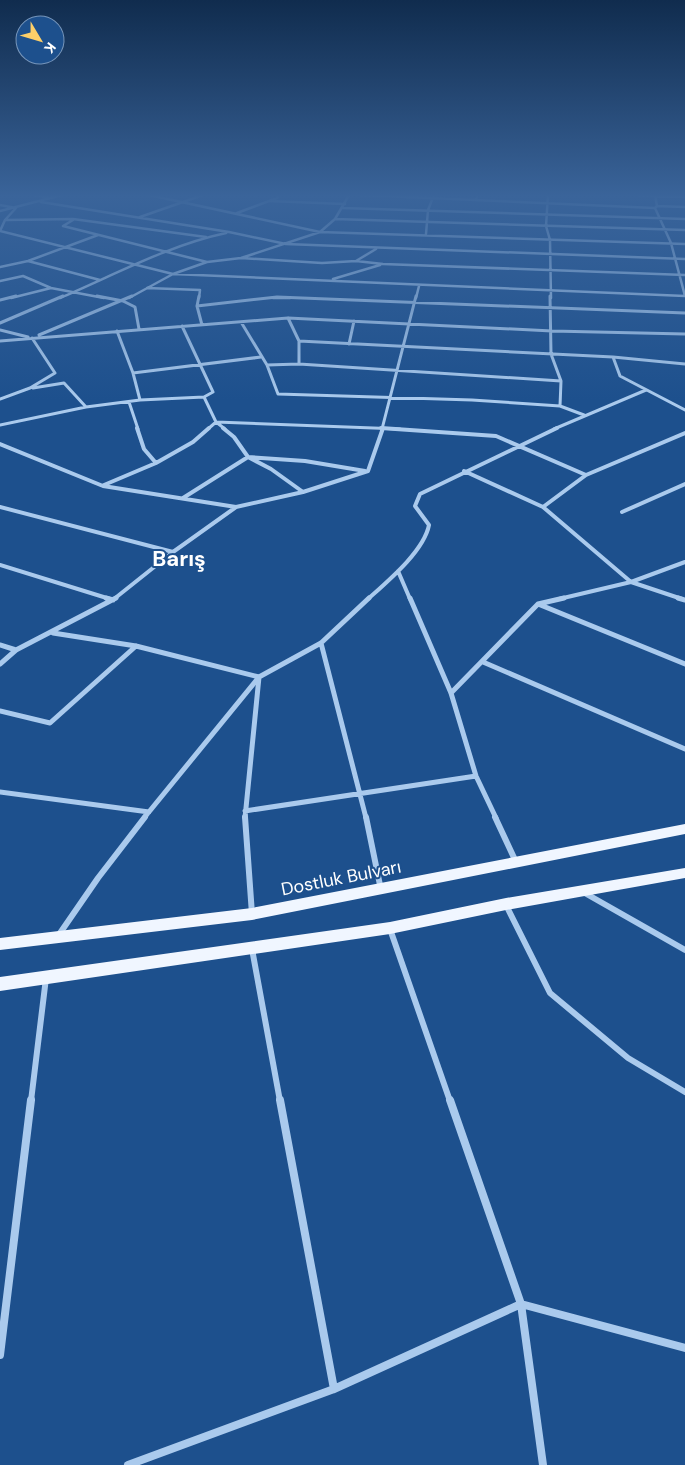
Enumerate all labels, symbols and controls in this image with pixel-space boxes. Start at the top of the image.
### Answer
north arrow [15,15,65,65]
text: K [40,39,60,57]
district label: Barış [152,544,206,573]
street label: Dostluk Bulvarı [279,855,403,901]

